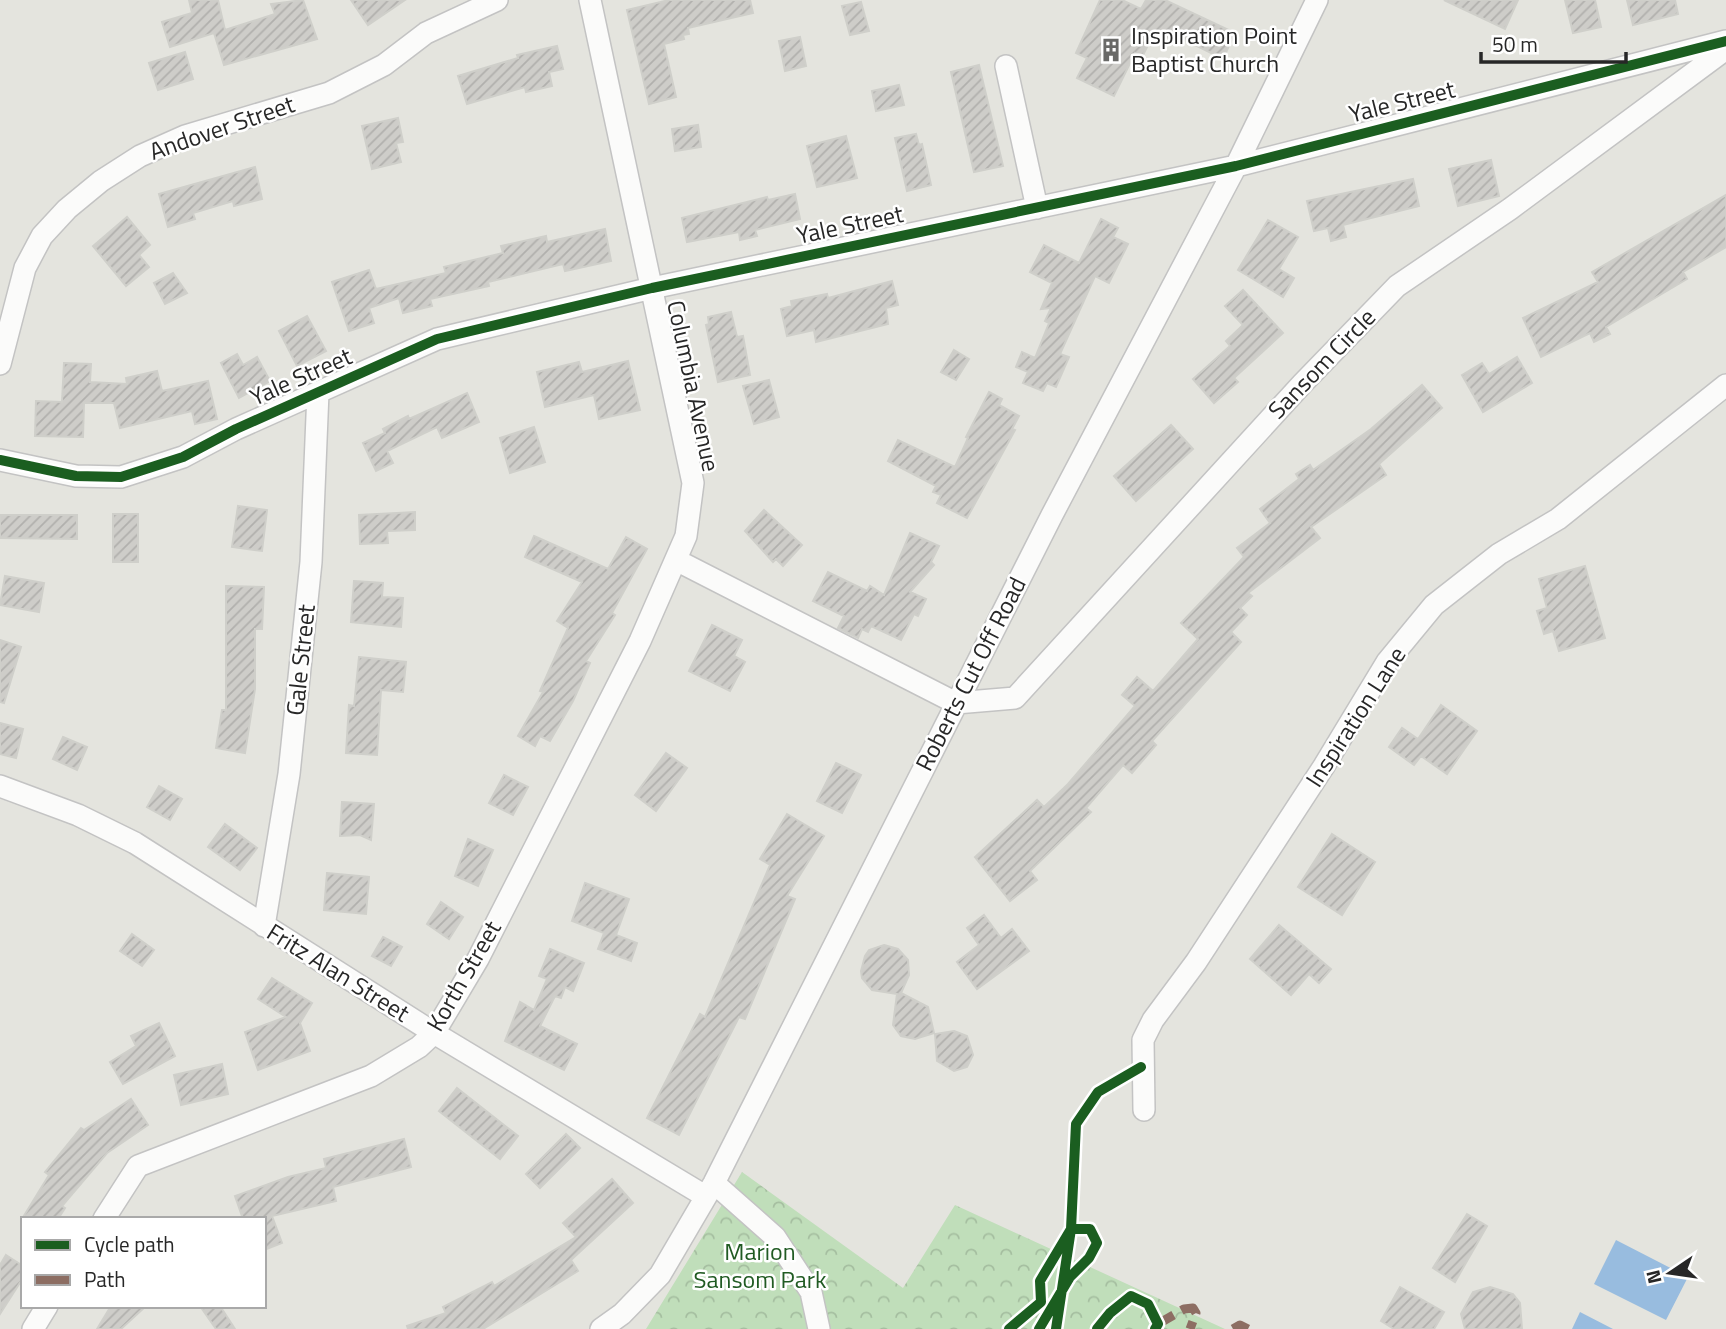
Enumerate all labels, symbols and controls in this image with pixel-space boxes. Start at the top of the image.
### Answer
place label: Inspiration Point Baptist Church [1131,17,1298,81]
scale bar [1481,21,1626,65]
text: 50 m [1492,28,1538,60]
building icon: Inspiration Point Baptist Church [1097,36,1125,64]
street label: Yale Street [1345,70,1459,132]
street label: Andover Street [144,85,300,169]
street label: Yale Street [793,195,907,253]
street label: Columbia Avenue [658,297,730,475]
street label: Sansom Circle [1259,300,1383,427]
street label: Yale Street [244,337,358,415]
street label: Roberts Cut Off Road [906,570,1035,777]
street label: Gale Street [276,602,324,717]
street label: Inspiration Lane [1296,639,1414,794]
street label: Korth Street [417,913,510,1038]
street label: Fritz Alan Street [260,914,417,1031]
legend [21,1217,266,1308]
text: Cycle path [84,1228,175,1260]
park label: Marion Sansom Park [693,1233,827,1297]
north arrow [1635,1238,1705,1308]
text: Path [84,1263,126,1295]
text: N [1637,1267,1669,1287]

